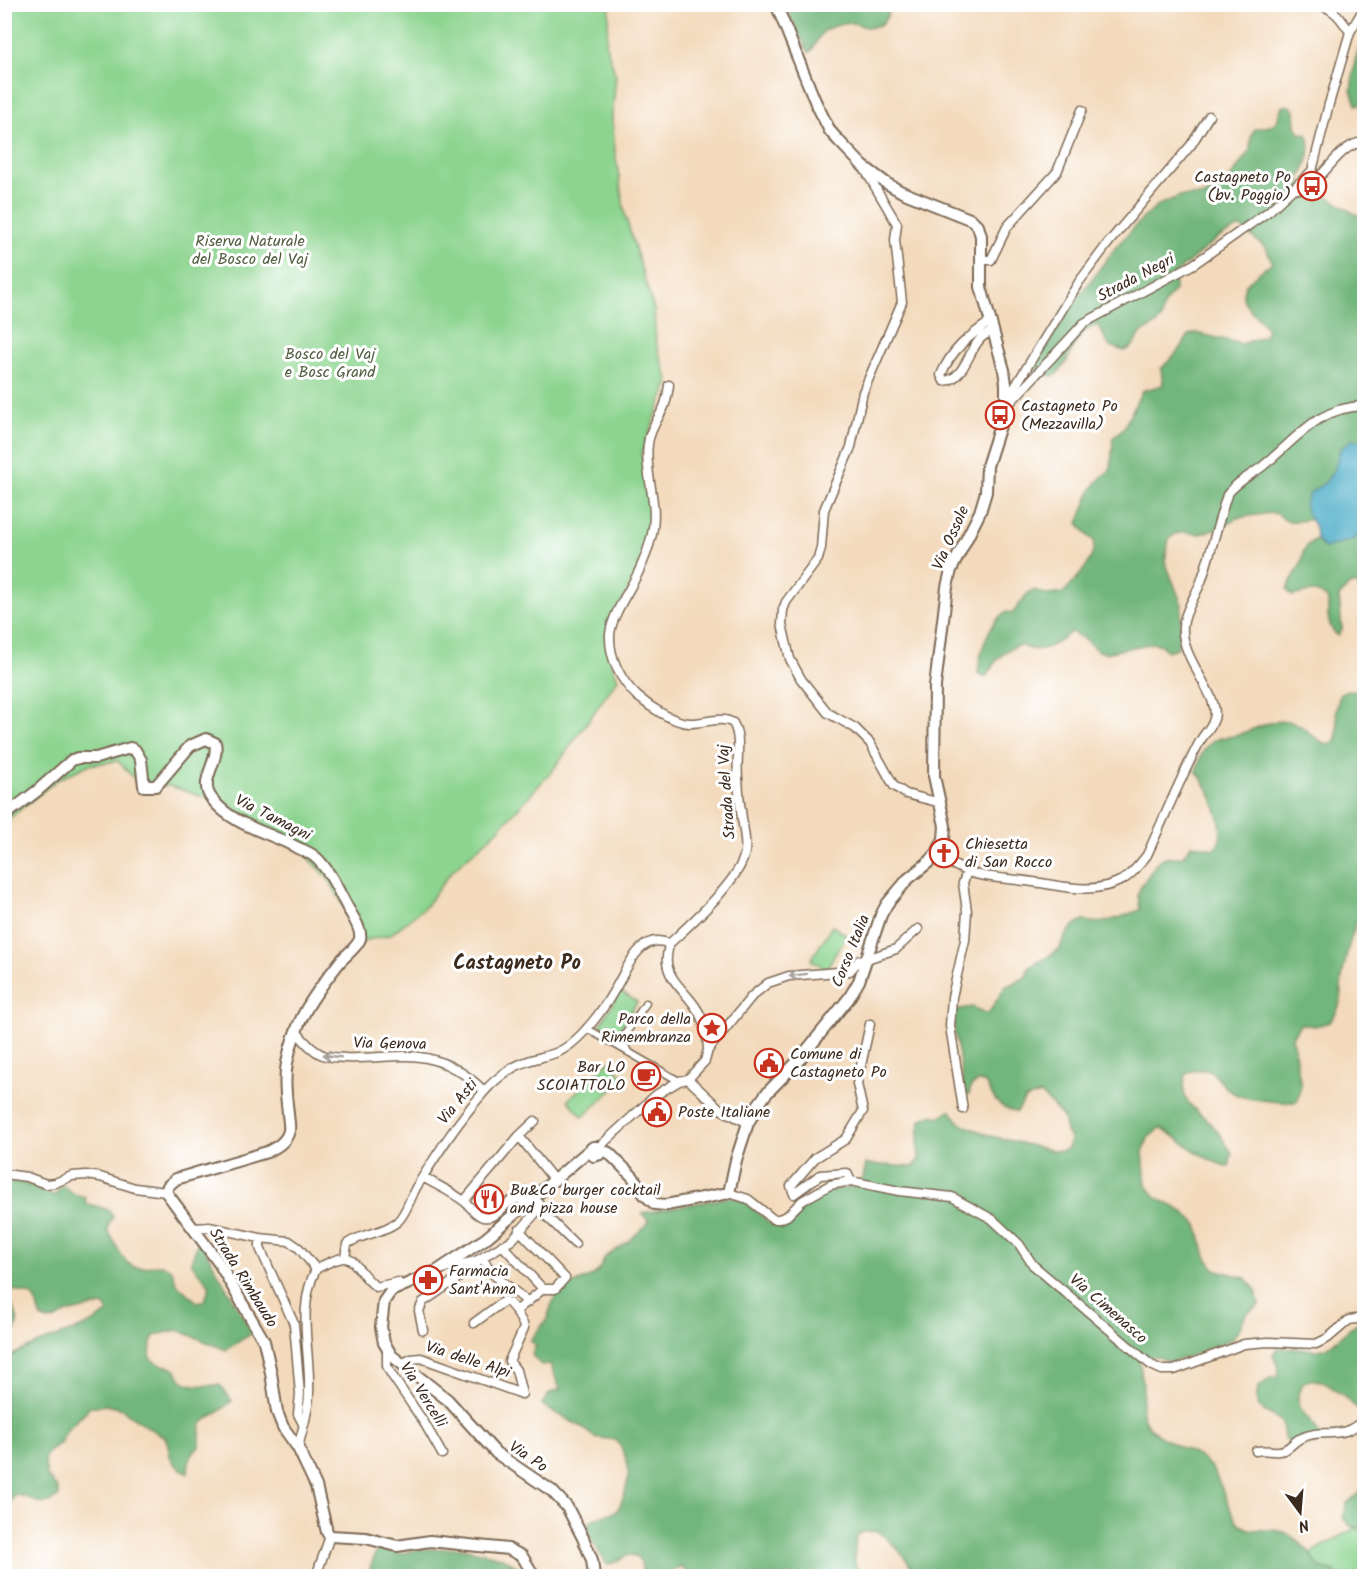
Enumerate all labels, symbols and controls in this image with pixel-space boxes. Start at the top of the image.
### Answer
place label: Castagneto Po (bv. Poggio) [1194,165,1291,208]
bus stop icon: Castagneto Po (bv. Poggio) [1296,170,1328,202]
park label: Riserva Naturale del Bosco del Vaj [192,229,309,272]
street label: Strada Negri [1093,247,1180,309]
park label: Bosco del Vaj e Bosc Grand [285,342,376,385]
place label: Castagneto Po (Mezzavilla) [1021,394,1118,437]
bus stop icon: Castagneto Po (Mezzavilla) [984,399,1016,431]
street label: Via Ossole [926,502,976,574]
street label: Strada del Vaj [711,743,743,840]
street label: Via Tamagni [231,788,316,848]
place label: Chiesetta di San Rocco [965,832,1052,875]
church icon: Chiesetta di San Rocco [928,837,960,869]
street label: Corso Italia [825,911,877,991]
district label: Castagneto Po [453,948,581,980]
one-way arrow [789,970,809,981]
place label: Parco della Rimembranza [601,1007,691,1050]
place icon: Parco della Rimembranza [696,1012,728,1044]
street label: Via Genova [353,1031,427,1057]
place label: Comune di Castagneto Po [790,1042,887,1085]
public building icon: Comune di Castagneto Po [753,1047,785,1079]
one-way arrow [322,1050,342,1061]
place label: Bar LO SCOIATTOLO [537,1055,625,1098]
cafe icon: Bar LO SCOIATTOLO [630,1060,662,1092]
street label: Via Asti [432,1073,485,1130]
public building icon: Poste Italiane [641,1096,673,1128]
place label: Poste Italiane [678,1100,770,1125]
place label: Bu&Co burger cocktail and pizza house [510,1178,661,1221]
restaurant icon: Bu&Co burger cocktail and pizza house [473,1183,505,1215]
street label: Strada Rimbaudo [202,1223,284,1333]
place label: Farmacia Sant'Anna [449,1259,516,1302]
pharmacy icon: Farmacia Sant'Anna [412,1264,444,1296]
street label: Via Cimenasco [1063,1268,1153,1350]
street label: Via delle Alpi [422,1335,515,1386]
street label: Via Vercelli [393,1357,454,1434]
street label: Via Po [504,1435,552,1479]
north arrow [1270,1482,1330,1542]
text: N [1295,1512,1312,1538]

